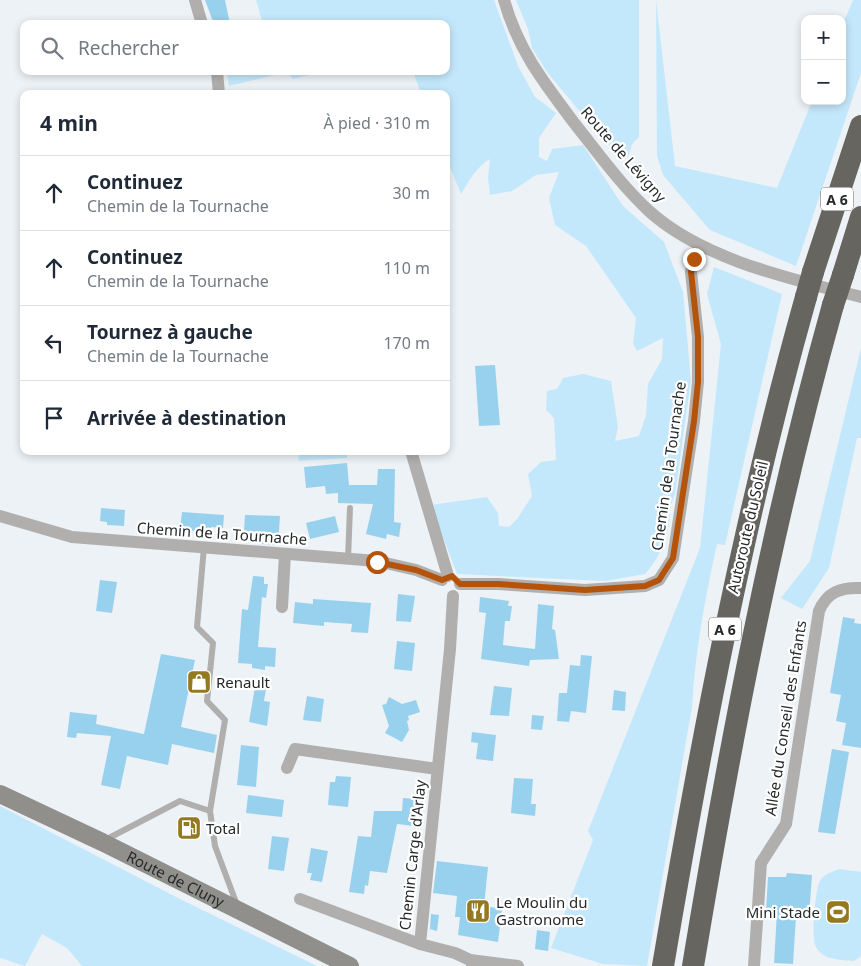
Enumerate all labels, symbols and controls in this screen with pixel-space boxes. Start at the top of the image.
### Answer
map controls [801,15,846,105]
button: + [801,15,846,60]
search box [20,20,450,75]
icon: search [38,34,66,62]
text: Rechercher [78,35,179,61]
button: − [801,60,846,105]
street label: Route de Lévigny [577,102,671,206]
text: 4 min [40,109,98,137]
text: À pied · 310 m [324,112,430,134]
text: Continuez [87,169,183,195]
icon: ahead [40,179,68,207]
text: 30 m [393,182,430,204]
road number: A 6 [821,188,853,210]
text: Chemin de la Tournache [87,195,269,217]
text: Continuez [87,244,183,270]
route end [683,248,706,271]
icon: ahead [40,254,68,282]
text: 110 m [383,257,430,279]
text: Chemin de la Tournache [87,270,269,292]
text: Tournez à gauche [87,319,253,345]
icon: left [40,329,68,357]
text: 170 m [383,332,430,354]
text: Chemin de la Tournache [87,345,269,367]
street label: Chemin de la Tournache [646,380,690,552]
icon: arrive [40,404,68,432]
text: Arrivée à destination [87,405,286,431]
street label: Autoroute du Soleil [722,459,772,595]
street label: Chemin de la Tournache [136,517,308,549]
route start [366,551,389,574]
road number: A 6 [709,618,741,640]
street label: Allée du Conseil des Enfants [760,619,810,817]
shop icon: Renault [186,669,212,695]
place label: Renault [216,672,271,692]
street label: Chemin Carge d'Arlay [394,778,430,931]
fuel station icon: Total [176,815,202,841]
place label: Total [206,818,240,838]
street label: Route de Cluny [123,846,228,912]
place label: Le Moulin du Gastronome [496,892,588,929]
restaurant icon: Le Moulin du Gastronome [465,898,491,924]
sports icon: Mini Stade [825,899,851,925]
place label: Mini Stade [746,902,820,922]

